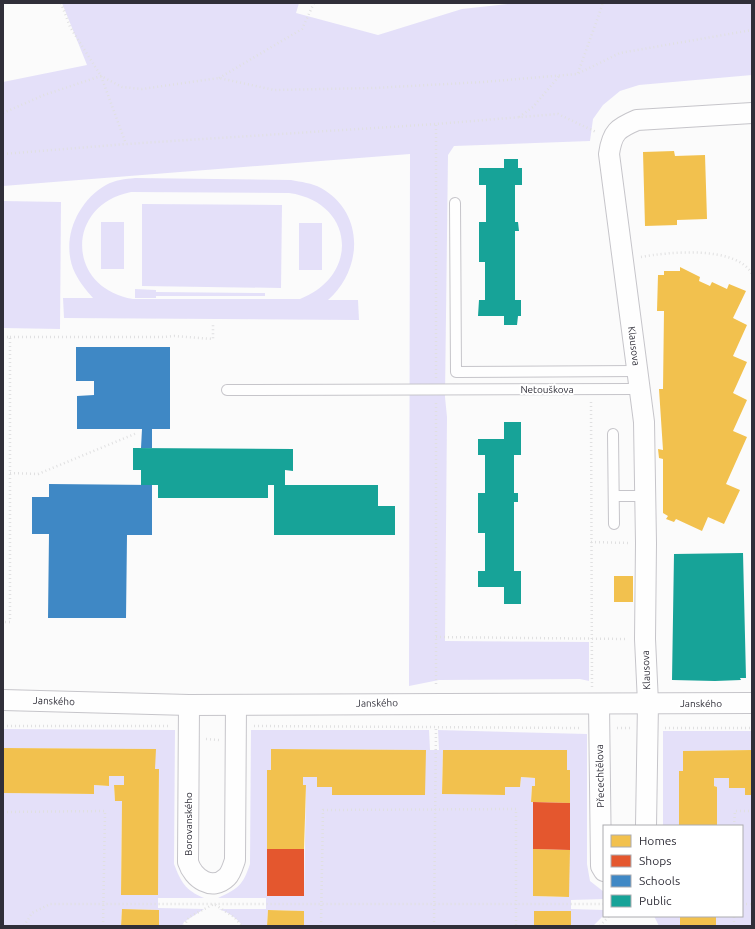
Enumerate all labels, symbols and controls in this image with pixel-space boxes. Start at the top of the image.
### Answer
street label: Klausova [626,326,642,366]
street label: Netouškova [520,384,574,395]
street label: Klausova [640,650,652,690]
street label: Janského [33,695,75,707]
street label: Janského [356,697,398,709]
street label: Janského [680,698,722,709]
street label: Přecechtělova [594,744,606,808]
street label: Borovanského [183,792,194,856]
legend [603,825,743,917]
text: Homes [639,834,677,847]
text: Shops [639,854,671,867]
text: Schools [639,874,680,887]
text: Public [639,894,672,907]

